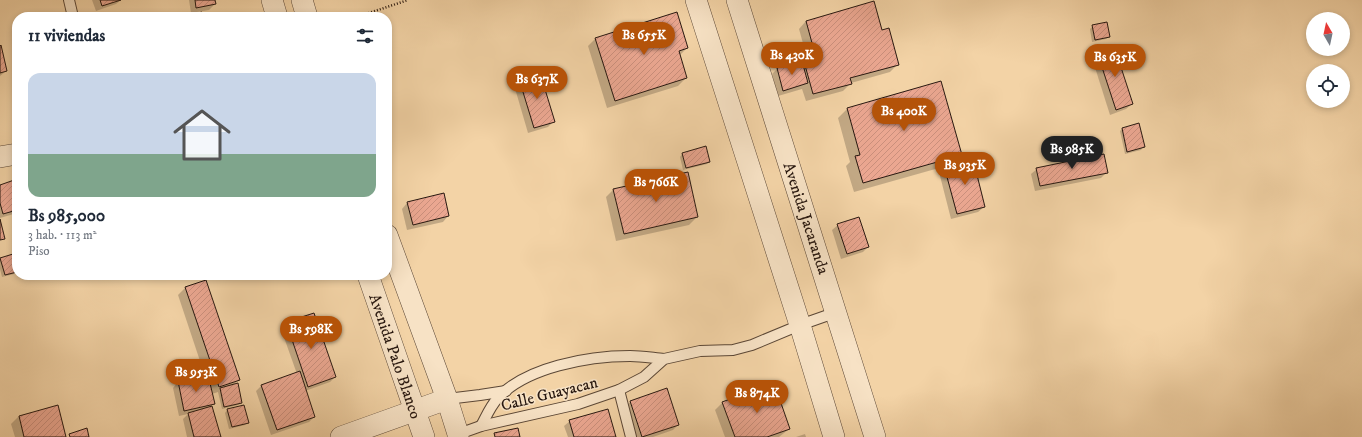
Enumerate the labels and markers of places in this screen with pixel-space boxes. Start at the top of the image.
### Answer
pin: Bs 655K [607,22,681,56]
pin: Bs 430K [755,42,829,76]
pin: Bs 635K [1078,44,1152,78]
pin: Bs 637K [500,66,574,100]
pin: Bs 400K [867,98,941,132]
pin: Bs 985K [1035,136,1109,170]
pin: Bs 935K [928,152,1002,186]
pin: Bs 766K [619,169,693,203]
pin: Bs 598K [274,316,348,350]
pin: Bs 953K [159,359,233,393]
pin: Bs 874K [720,380,794,414]

